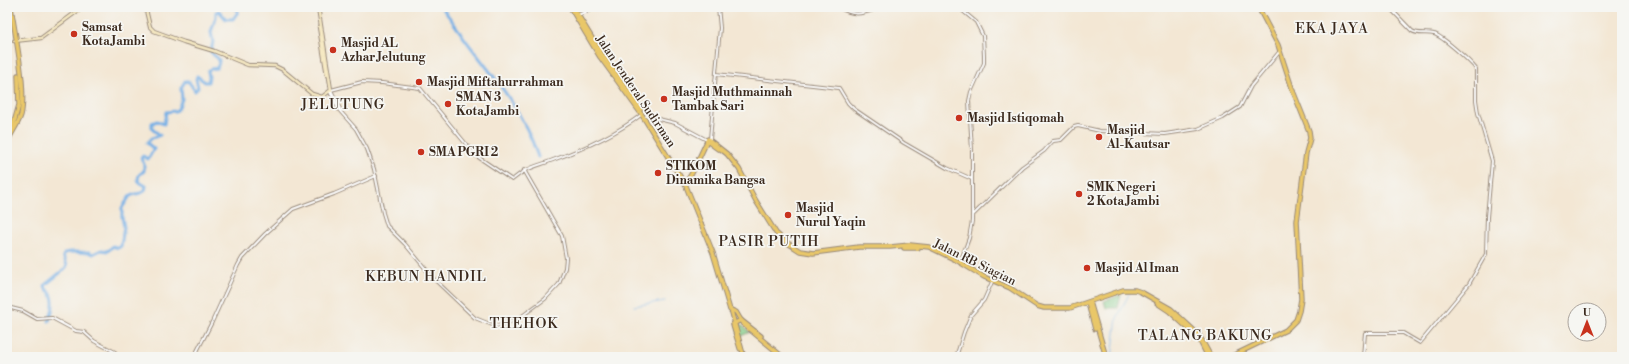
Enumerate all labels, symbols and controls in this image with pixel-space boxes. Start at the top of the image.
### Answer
place label: Samsat Kota Jambi [82,20,145,49]
district label: EKA JAYA [1295,20,1369,38]
marker: Samsat Kota Jambi [69,29,79,39]
street label: Jalan Jenderal Sudirman [592,31,679,150]
place label: Masjid AL Azhar Jelutung [340,36,427,65]
marker: Masjid AL Azhar Jelutung [328,45,338,55]
place label: Masjid Miftahurrahman [427,75,564,90]
marker: Masjid Miftahurrahman [414,77,424,87]
place label: Masjid Muthmainnah Tambak Sari [672,85,793,114]
place label: SMAN 3 Kota Jambi [456,90,519,119]
marker: Masjid Muthmainnah Tambak Sari [659,94,669,104]
district label: JELUTUNG [300,96,385,114]
marker: SMAN 3 Kota Jambi [443,99,453,109]
place label: Masjid Istiqomah [967,111,1065,126]
marker: Masjid Istiqomah [954,113,964,123]
place label: Masjid Al-Kautsar [1106,123,1170,152]
marker: Masjid Al-Kautsar [1094,132,1104,142]
place label: SMA PGRI 2 [429,145,498,160]
marker: SMA PGRI 2 [416,147,426,157]
place label: STIKOM Dinamika Bangsa [666,159,766,188]
marker: STIKOM Dinamika Bangsa [653,168,663,178]
place label: SMK Negeri 2 Kota Jambi [1087,180,1160,209]
marker: SMK Negeri 2 Kota Jambi [1074,189,1084,199]
place label: Masjid Nurul Yaqin [796,201,866,230]
marker: Masjid Nurul Yaqin [783,210,793,220]
district label: PASIR PUTIH [718,233,820,251]
street label: Jalan RB Siagian [930,236,1018,289]
place label: Masjid Al Iman [1095,261,1179,276]
marker: Masjid Al Iman [1082,263,1092,273]
district label: KEBUN HANDIL [365,268,487,286]
north arrow [1567,302,1607,342]
text: U [1583,306,1592,320]
district label: THEHOK [489,315,559,333]
district label: TALANG BAKUNG [1138,327,1272,345]

